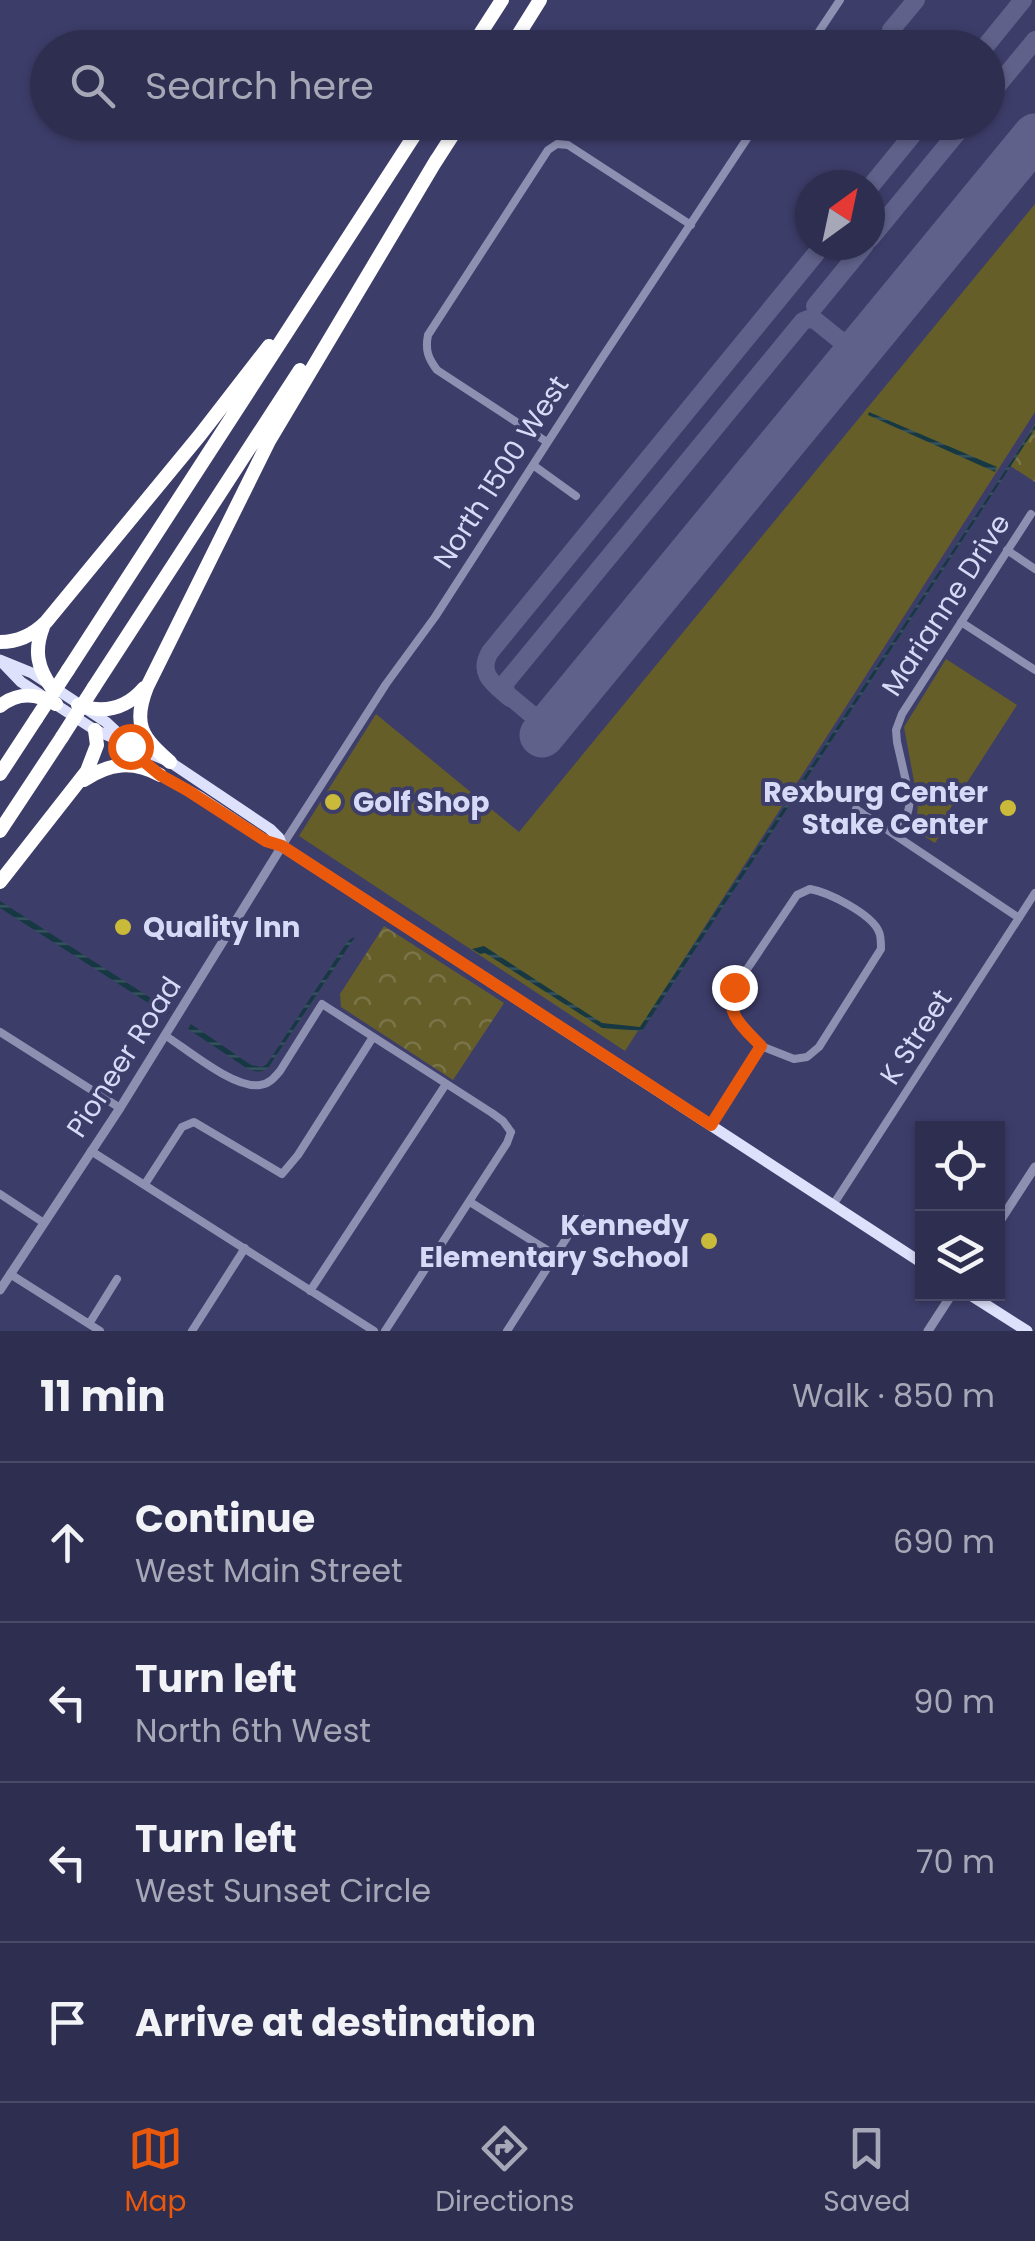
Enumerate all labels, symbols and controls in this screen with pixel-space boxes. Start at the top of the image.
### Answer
search box [30,30,1005,140]
icon: search [65,58,120,113]
text: Search here [145,59,374,112]
north arrow [795,170,885,260]
street label: North 1500 West [424,368,578,576]
street label: Marianne Drive [872,506,1020,704]
route start [108,724,154,770]
place label: Rexburg Center Stake Center [763,773,988,844]
place label: Golf Shop [353,783,489,822]
marker: Golf Shop [322,791,344,813]
marker: Rexburg Center Stake Center [997,797,1019,819]
place label: Quality Inn [143,908,300,947]
marker: Quality Inn [112,916,134,938]
route end [712,965,758,1011]
street label: Pioneer Road [57,969,191,1145]
street label: K Street [871,982,961,1092]
map controls [915,1121,1005,1301]
button: locate [915,1121,1005,1211]
place label: Kennedy Elementary School [420,1206,689,1277]
button: layers [915,1211,1005,1301]
marker: Kennedy Elementary School [698,1230,720,1252]
text: 11 min [40,1367,166,1426]
text: Walk · 850 m [792,1373,995,1418]
text: Continue [135,1492,315,1545]
icon: ahead [40,1515,95,1570]
text: 690 m [893,1519,995,1564]
text: West Main Street [135,1548,403,1593]
text: Turn left [135,1652,297,1705]
icon: left [40,1675,95,1730]
text: 90 m [913,1679,995,1724]
text: North 6th West [135,1708,371,1753]
text: Turn left [135,1812,297,1865]
icon: left [40,1835,95,1890]
text: 70 m [916,1839,995,1884]
text: West Sunset Circle [135,1868,431,1913]
icon: arrive [40,1995,95,2050]
text: Arrive at destination [135,1996,536,2049]
tab: Map [124,2121,186,2223]
tab: Directions [435,2121,574,2223]
tab: Saved [823,2121,911,2223]

